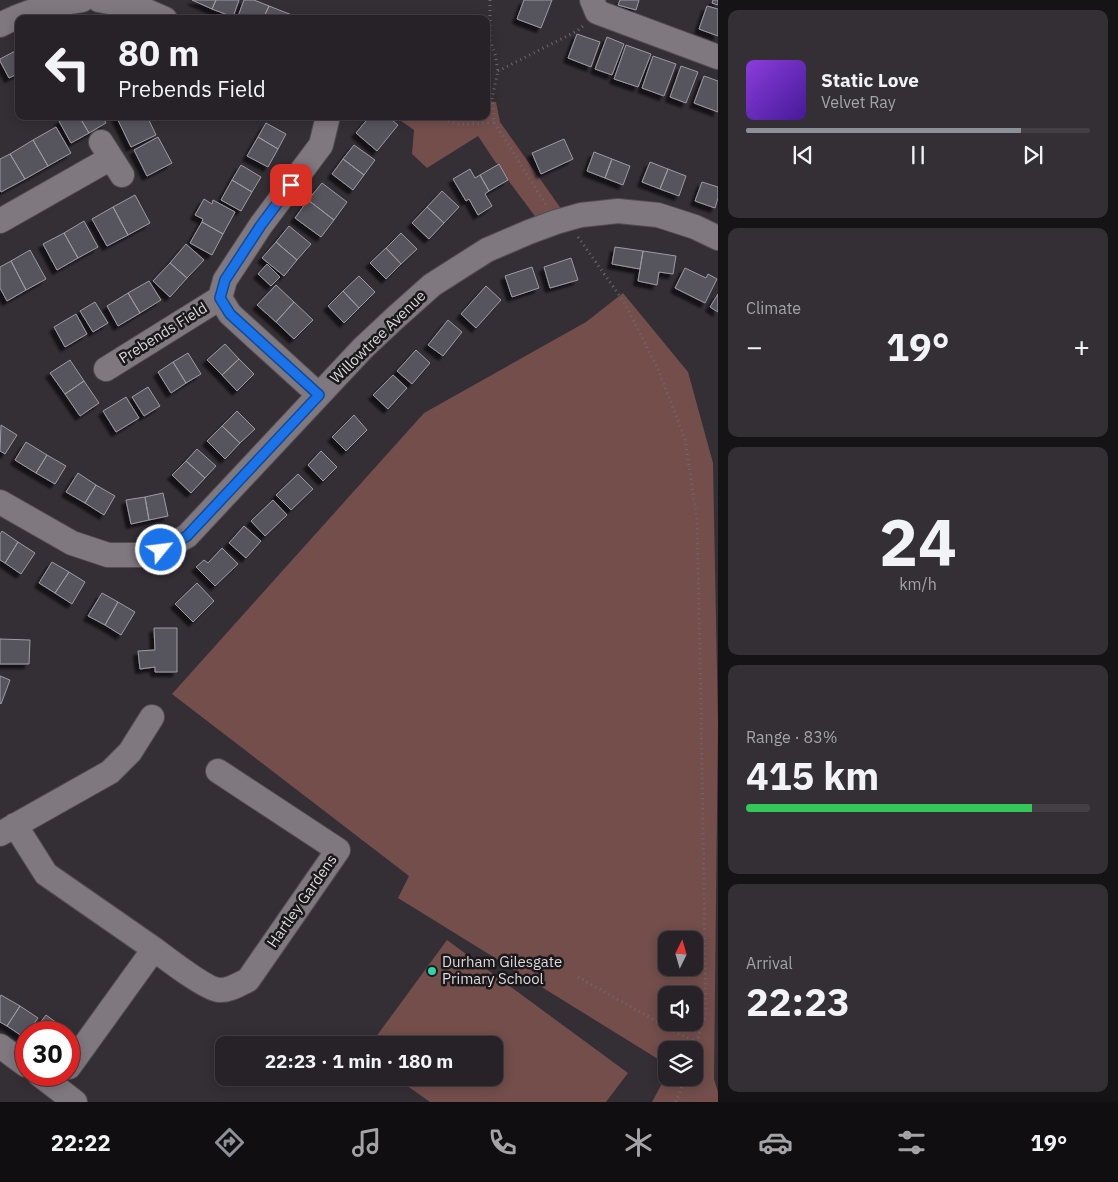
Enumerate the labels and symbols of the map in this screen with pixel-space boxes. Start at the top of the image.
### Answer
pin [270,164,312,206]
street label: Willowtree Avenue [326,286,430,387]
street label: Prebends Field [115,298,210,367]
position arrow [134,523,186,575]
street label: Hartley Gardens [262,850,341,951]
north arrow [658,931,702,976]
place label: Durham Gilesgate Primary School [442,952,562,988]
marker: Durham Gilesgate Primary School [426,965,438,977]
speed limit sign: 30 [15,1021,80,1086]

